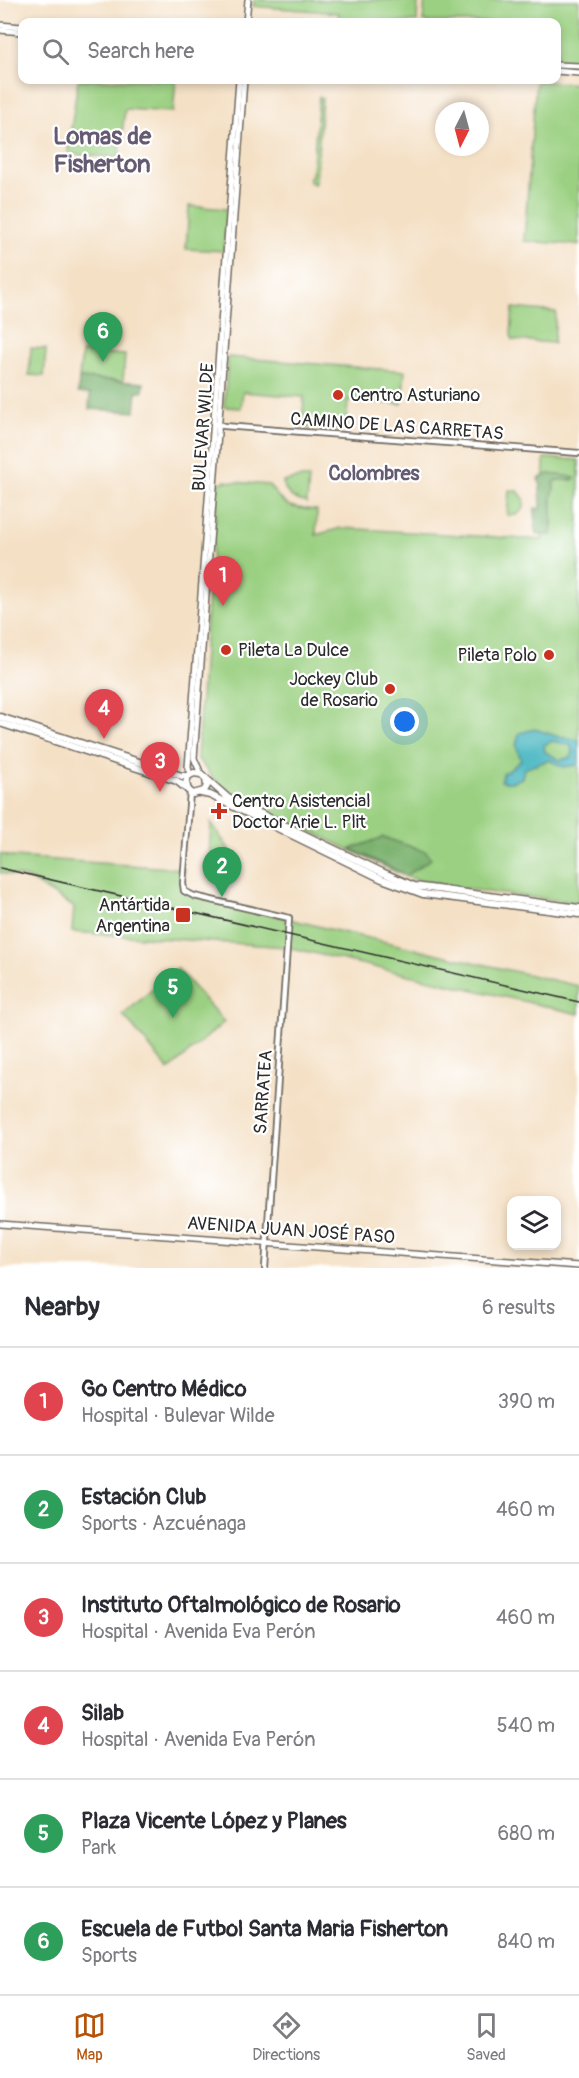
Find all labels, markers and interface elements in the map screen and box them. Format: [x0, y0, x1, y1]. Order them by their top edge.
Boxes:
search box [18, 18, 561, 84]
icon: search [39, 35, 72, 68]
text: Search here [87, 37, 194, 65]
north arrow [435, 102, 489, 156]
district label: Lomas de Fisherton [53, 122, 152, 179]
pin: 6 [84, 312, 122, 362]
street label: BULEVAR WILDE [188, 362, 219, 492]
place label: Centro Asturiano [350, 384, 481, 407]
marker: Centro Asturiano [331, 388, 345, 402]
street label: CAMINO DE LAS CARRETAS [290, 408, 504, 445]
district label: Colombres [328, 461, 420, 486]
pin: 1 [204, 556, 242, 606]
place label: Pileta La Dulce [238, 639, 349, 662]
marker: Pileta La Dulce [219, 643, 233, 657]
place label: Pileta Polo [458, 644, 537, 667]
marker: Pileta Polo [542, 648, 556, 662]
place label: Jockey Club de Rosario [289, 668, 378, 712]
marker: Jockey Club de Rosario [383, 682, 397, 696]
pin: 4 [84, 690, 124, 739]
your location [390, 707, 419, 736]
pin: 3 [140, 742, 180, 792]
place label: Centro Asistencial Doctor Arie L. Plit [232, 790, 370, 834]
marker: Centro Asistencial Doctor Arie L. Plit [210, 802, 228, 820]
pin: 2 [202, 848, 242, 897]
place label: Antártida Argentina [95, 894, 170, 938]
marker: Antártida Argentina [174, 906, 192, 924]
pin: 5 [154, 968, 192, 1018]
street label: SARRATEA [249, 1049, 278, 1135]
map controls [507, 1196, 561, 1250]
button: layers [507, 1196, 561, 1250]
street label: AVENIDA JUAN JOSÉ PASO [186, 1212, 396, 1249]
text: Nearby [24, 1291, 100, 1323]
text: 6 results [482, 1295, 555, 1320]
text: Go Centro Médico [81, 1375, 247, 1403]
text: 1 [40, 1389, 47, 1414]
text: 390 m [498, 1389, 555, 1414]
text: Hospital · Bulevar Wilde [81, 1403, 275, 1428]
text: Estación Club [81, 1483, 206, 1511]
text: 2 [38, 1497, 49, 1522]
text: 460 m [496, 1497, 555, 1522]
text: Sports · Azcuénaga [81, 1511, 246, 1536]
text: Instituto Oftalmológico de Rosario [81, 1591, 401, 1619]
text: 3 [38, 1605, 49, 1630]
text: 460 m [496, 1605, 555, 1630]
text: Hospital · Avenida Eva Perón [81, 1619, 316, 1644]
text: Silab [81, 1699, 124, 1727]
text: 4 [38, 1713, 49, 1738]
text: 540 m [497, 1713, 555, 1738]
text: Hospital · Avenida Eva Perón [81, 1727, 316, 1752]
text: Plaza Vicente López y Planes [81, 1807, 347, 1835]
text: 5 [38, 1821, 49, 1846]
text: 680 m [498, 1821, 555, 1846]
text: Park [81, 1835, 116, 1860]
text: Escuela de Futbol Santa Maria Fisherton [81, 1915, 448, 1943]
text: 6 [38, 1929, 49, 1954]
text: 840 m [498, 1929, 555, 1954]
text: Sports [81, 1943, 137, 1968]
tab: Map [73, 2009, 106, 2065]
tab: Directions [252, 2009, 320, 2065]
tab: Saved [466, 2009, 506, 2065]

